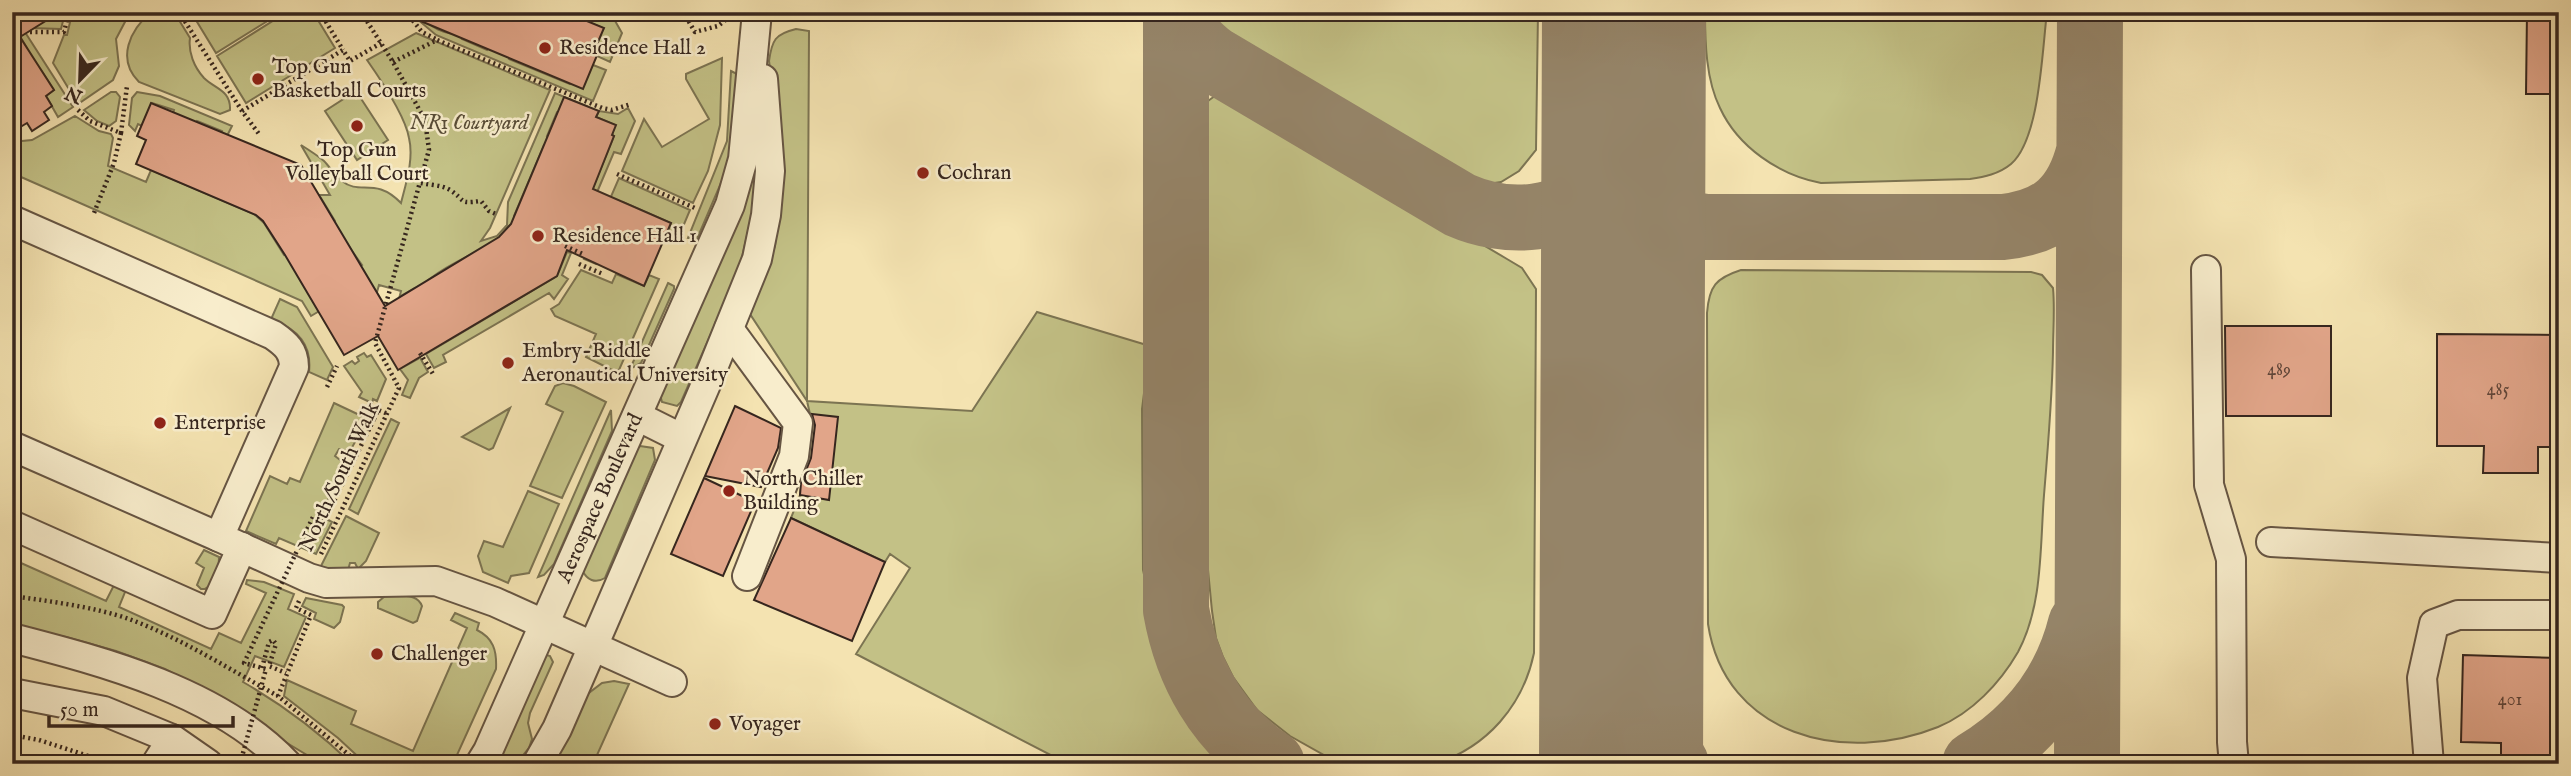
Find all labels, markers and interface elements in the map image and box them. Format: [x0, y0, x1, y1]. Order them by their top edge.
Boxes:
place label: Residence Hall 2 [559, 35, 706, 62]
marker: Residence Hall 2 [537, 40, 553, 56]
north arrow [46, 46, 116, 116]
place label: Top Gun Basketball Courts [272, 54, 426, 105]
marker: Top Gun Basketball Courts [250, 71, 266, 87]
text: N [61, 79, 87, 108]
park label: NR1 Courtyard [410, 110, 531, 137]
marker: Top Gun Volleyball Court [349, 118, 365, 134]
place label: Top Gun Volleyball Court [284, 137, 429, 188]
place label: Cochran [937, 160, 1012, 187]
marker: Cochran [915, 165, 931, 181]
place label: Residence Hall 1 [552, 223, 697, 250]
marker: Residence Hall 1 [530, 228, 546, 244]
place label: Embry-Riddle Aeronautical University [521, 338, 729, 389]
marker: Embry-Riddle Aeronautical University [500, 355, 516, 371]
house number: 489 [2267, 359, 2291, 382]
house number: 485 [2487, 379, 2510, 402]
street label: North/South Walk [293, 397, 387, 556]
street label: Aerospace Boulevard [550, 408, 650, 588]
place label: Enterprise [174, 410, 266, 437]
marker: Enterprise [152, 415, 168, 431]
place label: North Chiller Building [743, 466, 863, 517]
marker: North Chiller Building [721, 483, 737, 499]
place label: Challenger [391, 641, 488, 668]
marker: Challenger [369, 646, 385, 662]
scale bar [49, 685, 233, 729]
house number: 401 [2498, 689, 2522, 712]
text: 50 m [60, 697, 99, 724]
place label: Voyager [728, 711, 801, 738]
marker: Voyager [707, 716, 723, 732]

